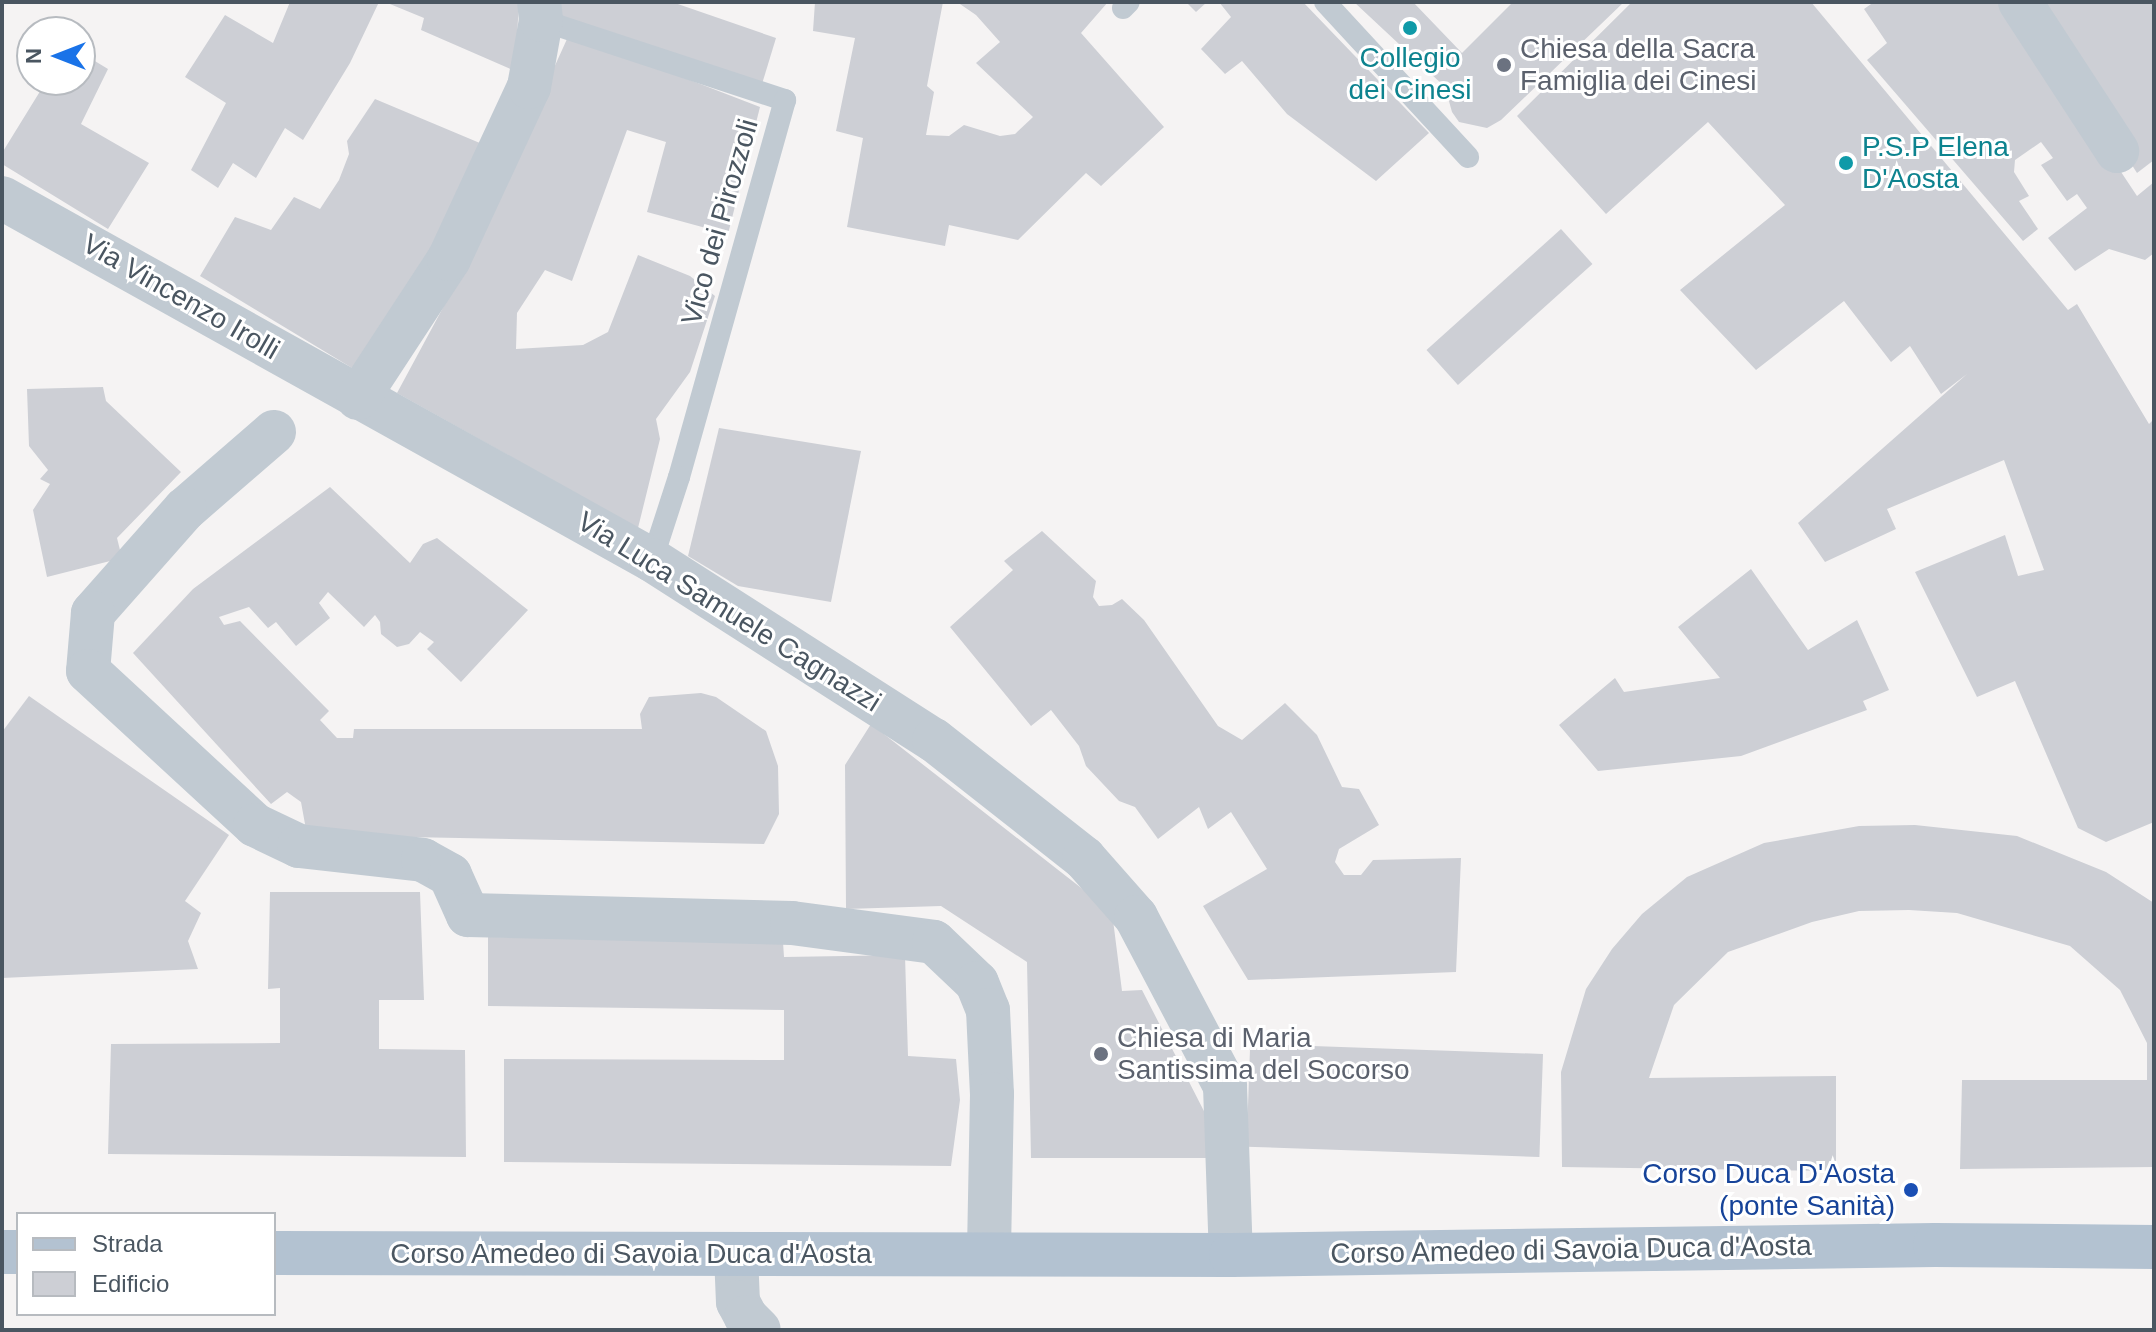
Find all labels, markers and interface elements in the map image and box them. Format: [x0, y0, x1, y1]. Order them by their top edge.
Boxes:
north arrow [16, 16, 96, 96]
marker: Collegio dei Cinesi [1401, 19, 1419, 37]
place label: Chiesa della Sacra Famiglia dei Cinesi [1520, 32, 1757, 98]
place label: Collegio dei Cinesi [1349, 41, 1471, 107]
text: N [21, 48, 46, 64]
marker: Chiesa della Sacra Famiglia dei Cinesi [1495, 56, 1513, 74]
street label: Vico dei Pirozzoli [675, 115, 765, 329]
place label: P.S.P Elena D'Aosta [1862, 130, 2009, 196]
marker: P.S.P Elena D'Aosta [1837, 154, 1855, 172]
street label: Via Vincenzo Irolli [77, 227, 285, 367]
street label: Via Luca Samuele Cagnazzi [571, 505, 887, 719]
place label: Chiesa di Maria Santissima del Socorso [1117, 1021, 1410, 1087]
marker: Chiesa di Maria Santissima del Socorso [1092, 1045, 1110, 1063]
place label: Corso Duca D'Aosta (ponte Sanità) [1642, 1157, 1895, 1223]
marker: Corso Duca D'Aosta (ponte Sanità) [1902, 1181, 1920, 1199]
legend [16, 1212, 276, 1316]
street label: Corso Amedeo di Savoia Duca d'Aosta [1329, 1229, 1813, 1271]
text: Strada [92, 1230, 163, 1257]
street label: Corso Amedeo di Savoia Duca d'Aosta [389, 1237, 873, 1271]
text: Edificio [92, 1270, 169, 1297]

